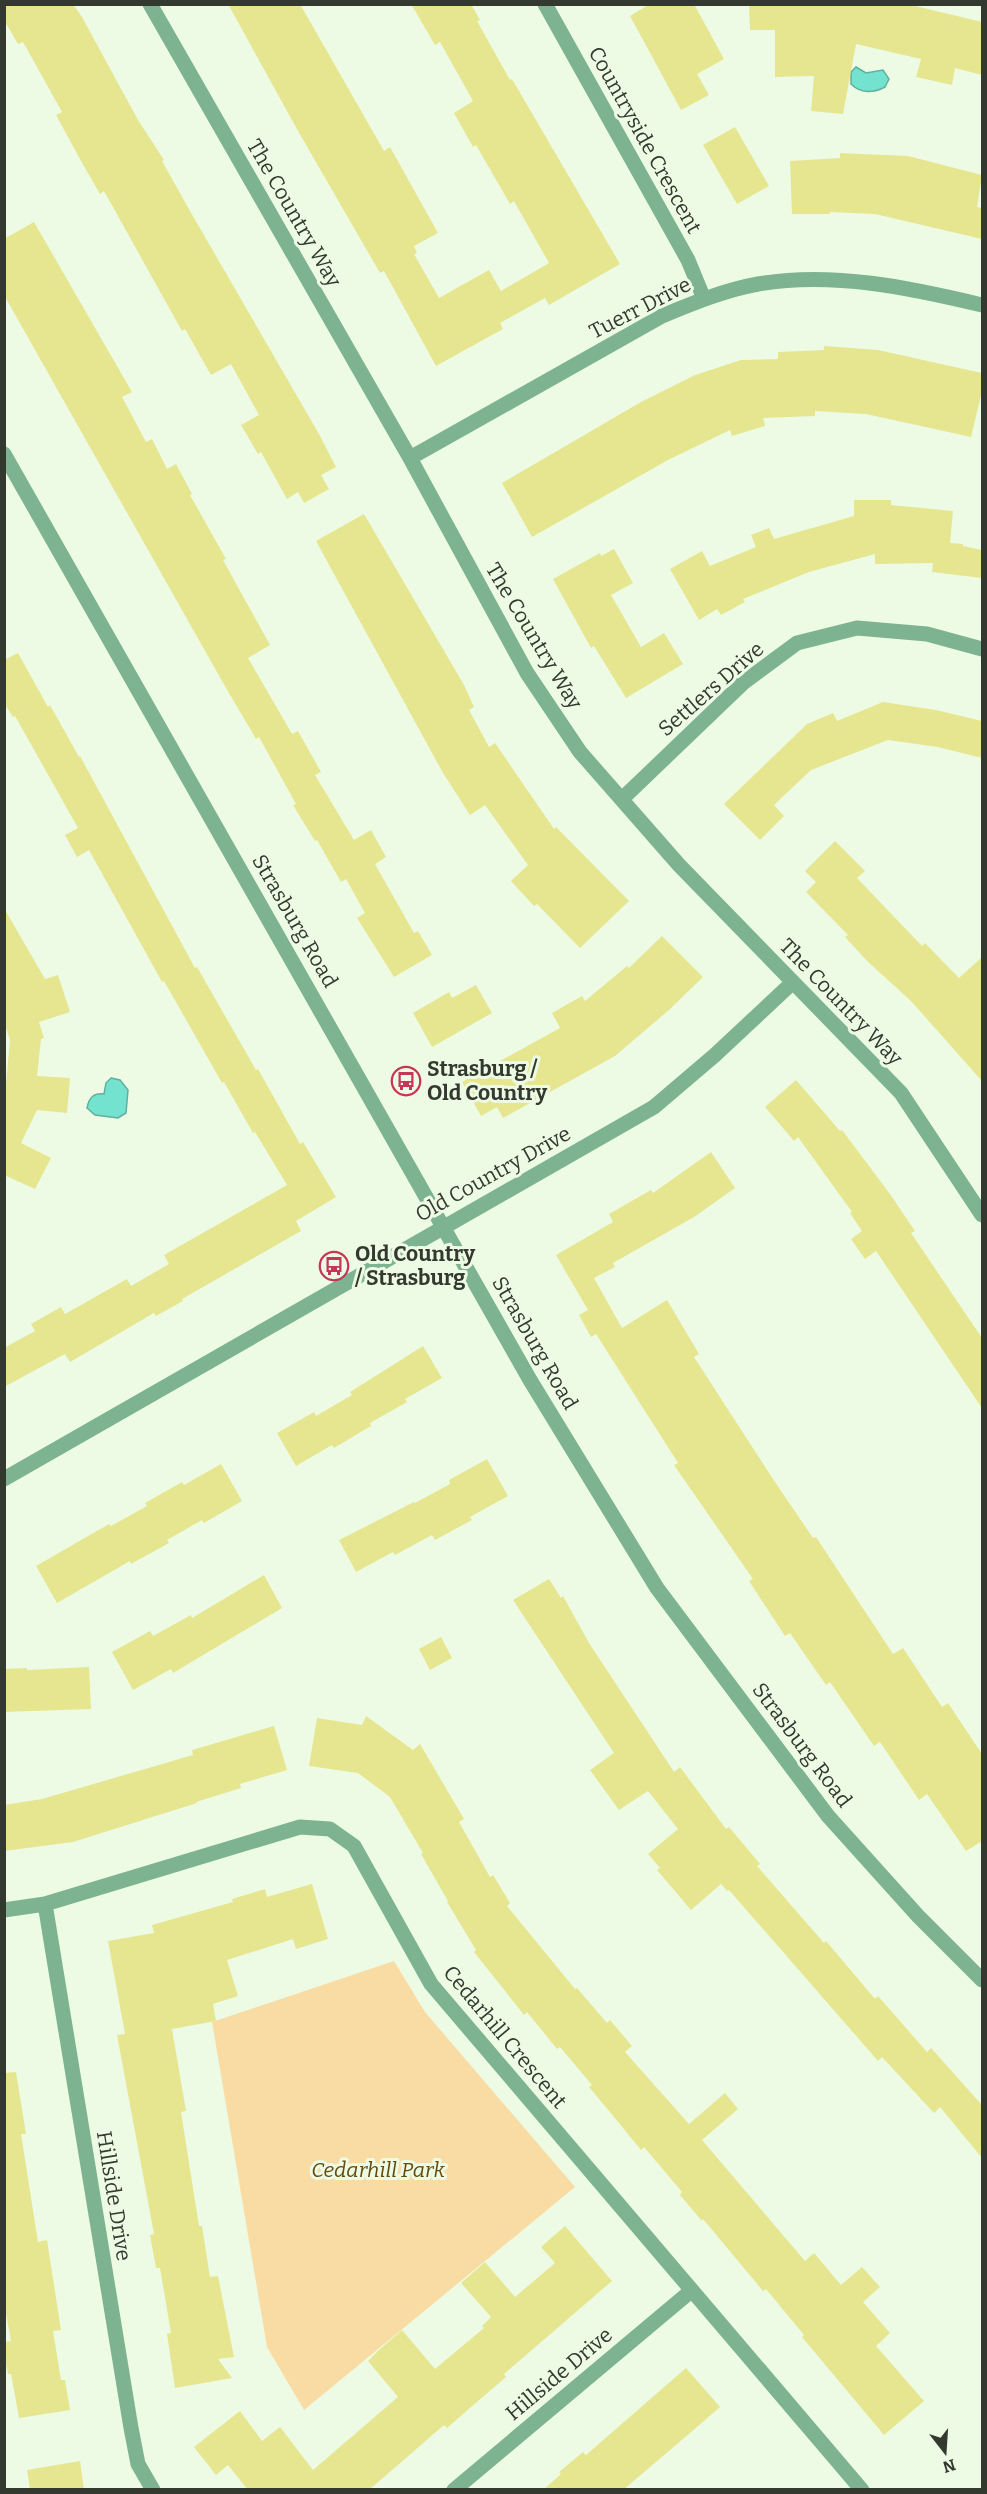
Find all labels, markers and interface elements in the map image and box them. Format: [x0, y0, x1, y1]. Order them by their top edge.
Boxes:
street label: Countryside Crescent [583, 42, 707, 238]
street label: The Country Way [241, 134, 347, 292]
street label: Tuerr Drive [585, 271, 695, 345]
street label: The Country Way [480, 558, 588, 715]
street label: Settlers Drive [653, 636, 769, 742]
street label: Strasburg Road [246, 850, 344, 992]
street label: The Country Way [774, 933, 909, 1071]
place label: Strasburg / Old Country [427, 1056, 548, 1106]
bus stop icon: Strasburg / Old Country [390, 1065, 422, 1097]
street label: Old Country Drive [411, 1121, 575, 1227]
place label: Old Country / Strasburg [354, 1241, 476, 1291]
bus stop icon: Old Country / Strasburg [318, 1250, 350, 1282]
street label: Strasburg Road [486, 1272, 584, 1414]
street label: Strasburg Road [747, 1678, 857, 1812]
street label: Cedarhill Crescent [438, 1960, 573, 2114]
street label: Hillside Drive [91, 2129, 137, 2263]
park label: Cedarhill Park [311, 2157, 445, 2183]
street label: Hillside Drive [500, 2322, 618, 2426]
north arrow [915, 2422, 975, 2482]
text: N [941, 2455, 958, 2477]

